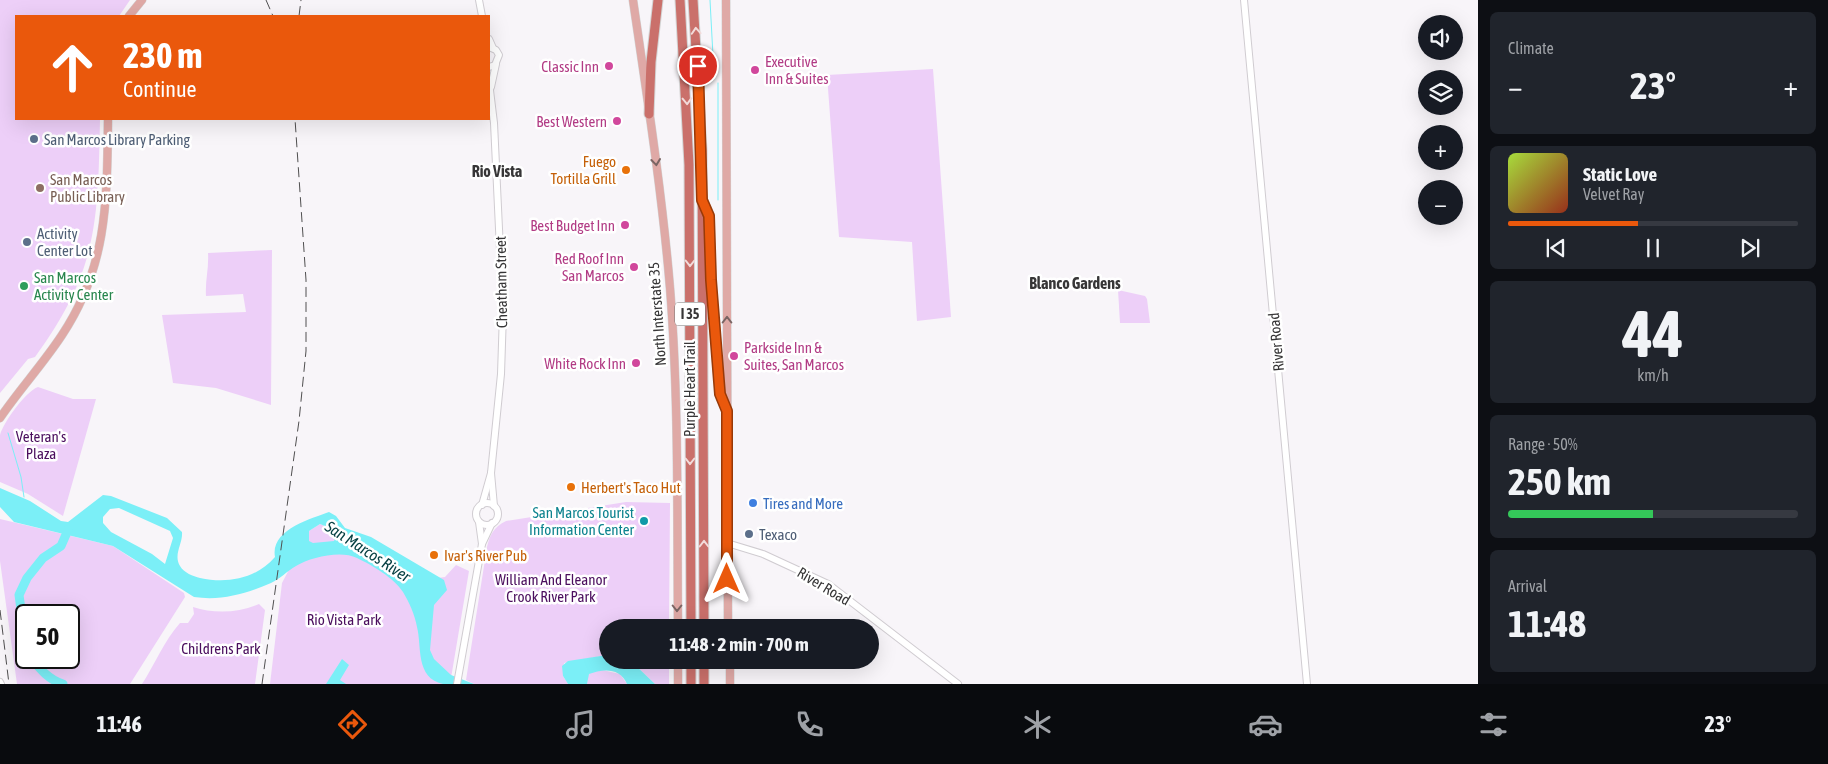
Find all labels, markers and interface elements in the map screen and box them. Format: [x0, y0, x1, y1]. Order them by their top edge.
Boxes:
map controls [1418, 15, 1463, 225]
button: sound [1418, 15, 1463, 60]
one-way arrow [690, 27, 701, 35]
icon: ahead [40, 35, 105, 100]
text: 230 m [123, 35, 202, 75]
text: Climate [1508, 39, 1554, 57]
pin [677, 45, 719, 87]
icon: arrive [684, 52, 712, 80]
place label: Executive Inn & Suites [765, 53, 829, 87]
place label: Classic Inn [541, 58, 599, 75]
marker: Classic Inn [603, 60, 615, 72]
marker: Executive Inn & Suites [749, 64, 761, 76]
text: 23° [1630, 64, 1676, 107]
button: layers [1418, 70, 1463, 115]
text: − [1508, 70, 1523, 102]
text: + [1783, 70, 1798, 102]
text: Continue [123, 76, 197, 102]
one-way arrow [681, 97, 692, 105]
place label: Best Western [536, 113, 607, 130]
marker: Best Western [611, 115, 623, 127]
button: + [1418, 125, 1463, 170]
place label: San Marcos Library Parking [44, 131, 190, 148]
marker: San Marcos Library Parking [28, 133, 40, 145]
place label: Fuego Tortilla Grill [550, 153, 616, 187]
one-way arrow [650, 158, 660, 167]
district label: Rio Vista [472, 162, 522, 180]
text: Static Love [1583, 163, 1657, 185]
marker: Fuego Tortilla Grill [620, 164, 632, 176]
place label: San Marcos Public Library [50, 171, 125, 205]
button: − [1418, 180, 1463, 225]
marker: San Marcos Public Library [34, 182, 46, 194]
text: Velvet Ray [1583, 185, 1644, 203]
place label: Best Budget Inn [530, 217, 615, 234]
marker: Best Budget Inn [619, 219, 631, 231]
place label: Activity Center Lot [37, 225, 92, 259]
icon: previous [1542, 234, 1570, 262]
icon: pause [1639, 234, 1667, 262]
icon: next [1736, 234, 1764, 262]
marker: Activity Center Lot [21, 236, 33, 248]
street label: Cheatham Street [492, 236, 510, 328]
place label: Red Roof Inn San Marcos [554, 250, 624, 284]
one-way arrow [685, 260, 695, 268]
marker: Red Roof Inn San Marcos [628, 261, 640, 273]
street label: North Interstate 35 [645, 262, 669, 366]
place label: San Marcos Activity Center [34, 269, 114, 303]
district label: Blanco Gardens [1029, 274, 1121, 292]
marker: San Marcos Activity Center [18, 280, 30, 292]
text: 44 [1622, 296, 1684, 371]
road number: I 35 [675, 302, 705, 326]
street label: River Road [1265, 312, 1287, 372]
one-way arrow [722, 315, 732, 323]
place label: Parkside Inn & Suites, San Marcos [744, 339, 844, 373]
street label: Purple Heart Trail [681, 341, 698, 437]
marker: Parkside Inn & Suites, San Marcos [728, 350, 740, 362]
place label: White Rock Inn [544, 355, 626, 372]
marker: White Rock Inn [630, 357, 642, 369]
text: km/h [1637, 366, 1669, 384]
park label: Veteran's Plaza [16, 428, 66, 462]
text: Range · 50% [1508, 435, 1578, 453]
one-way arrow [685, 458, 695, 465]
text: 250 km [1508, 460, 1611, 503]
place label: Herbert's Taco Hut [581, 479, 681, 496]
marker: Herbert's Taco Hut [565, 481, 577, 493]
place label: Tires and More [763, 495, 843, 512]
marker: Tires and More [747, 497, 759, 509]
place label: San Marcos Tourist Information Center [529, 504, 635, 538]
marker: San Marcos Tourist Information Center [638, 515, 650, 527]
water label: San Marcos River [321, 516, 415, 586]
place label: Texaco [759, 526, 797, 543]
marker: Texaco [743, 528, 755, 540]
one-way arrow [699, 540, 709, 548]
place label: Ivar's River Pub [444, 547, 527, 564]
marker: Ivar's River Pub [428, 549, 440, 561]
position arrow [700, 552, 752, 604]
street label: River Road [794, 564, 854, 608]
park label: William And Eleanor Crook River Park [495, 571, 608, 605]
text: Arrival [1508, 577, 1547, 595]
text: 11:48 [1508, 602, 1586, 645]
speed limit sign: 50 [15, 604, 80, 669]
one-way arrow [672, 604, 682, 612]
park label: Rio Vista Park [307, 611, 382, 628]
text: 11:48 · 2 min · 700 m [669, 633, 809, 655]
park label: Childrens Park [181, 640, 261, 657]
icon: directions [335, 707, 370, 742]
icon: music [563, 707, 598, 742]
icon: phone [792, 707, 827, 742]
icon: climate [1020, 707, 1055, 742]
icon: car [1248, 707, 1283, 742]
icon: filters [1476, 707, 1511, 742]
text: 11:46 [97, 711, 142, 737]
text: 23° [1705, 711, 1731, 737]

